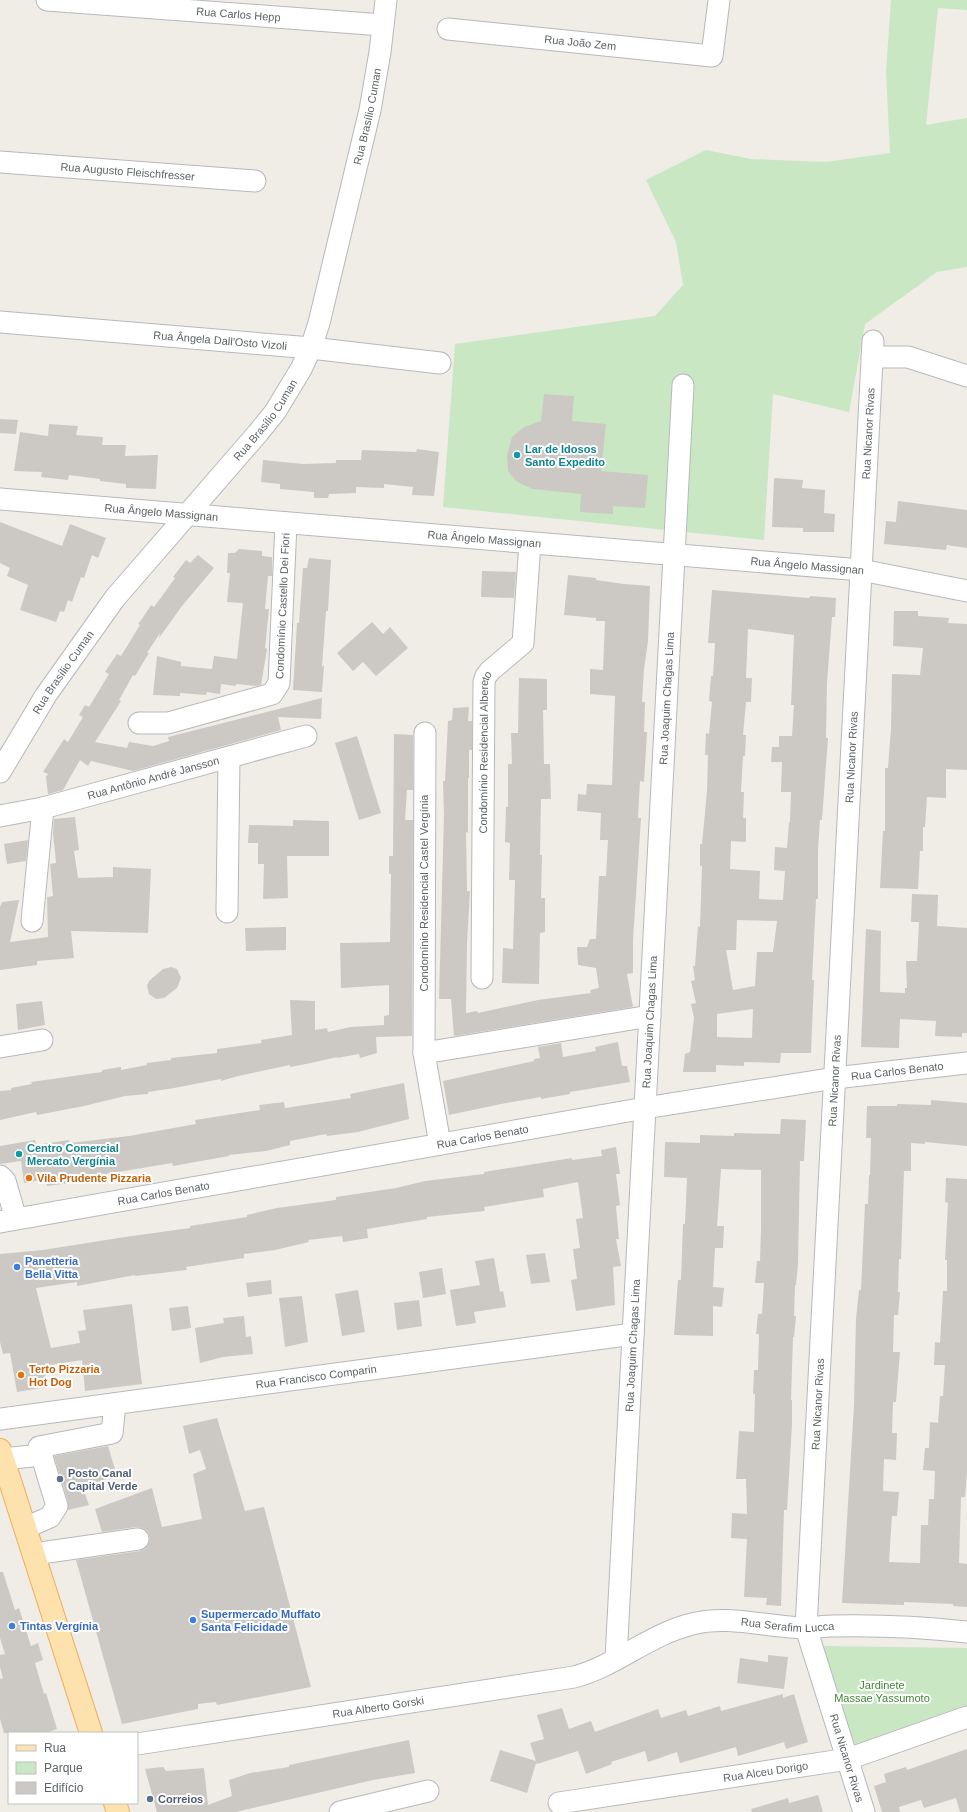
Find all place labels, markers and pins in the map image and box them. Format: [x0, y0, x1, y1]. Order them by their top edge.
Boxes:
place label: Lar de Idosos Santo Expedito [525, 443, 605, 468]
marker: Lar de Idosos Santo Expedito [512, 450, 522, 460]
place label: Centro Comercial Mercato Vergínia [27, 1142, 119, 1167]
marker: Centro Comercial Mercato Vergínia [14, 1149, 24, 1159]
place label: Vila Prudente Pizzaria [37, 1172, 152, 1184]
marker: Vila Prudente Pizzaria [24, 1173, 34, 1183]
place label: Panetteria Bella Vitta [25, 1255, 79, 1280]
marker: Panetteria Bella Vitta [12, 1262, 22, 1272]
place label: Terto Pizzaria Hot Dog [29, 1363, 101, 1388]
marker: Terto Pizzaria Hot Dog [16, 1370, 26, 1380]
place label: Posto Canal Capital Verde [68, 1467, 138, 1492]
marker: Posto Canal Capital Verde [55, 1474, 65, 1484]
place label: Supermercado Muffato Santa Felicidade [201, 1608, 321, 1633]
marker: Supermercado Muffato Santa Felicidade [188, 1615, 198, 1625]
place label: Tintas Vergínia [20, 1620, 99, 1632]
marker: Tintas Vergínia [7, 1621, 17, 1631]
place label: Correios [158, 1793, 203, 1805]
marker: Correios [145, 1794, 155, 1804]

